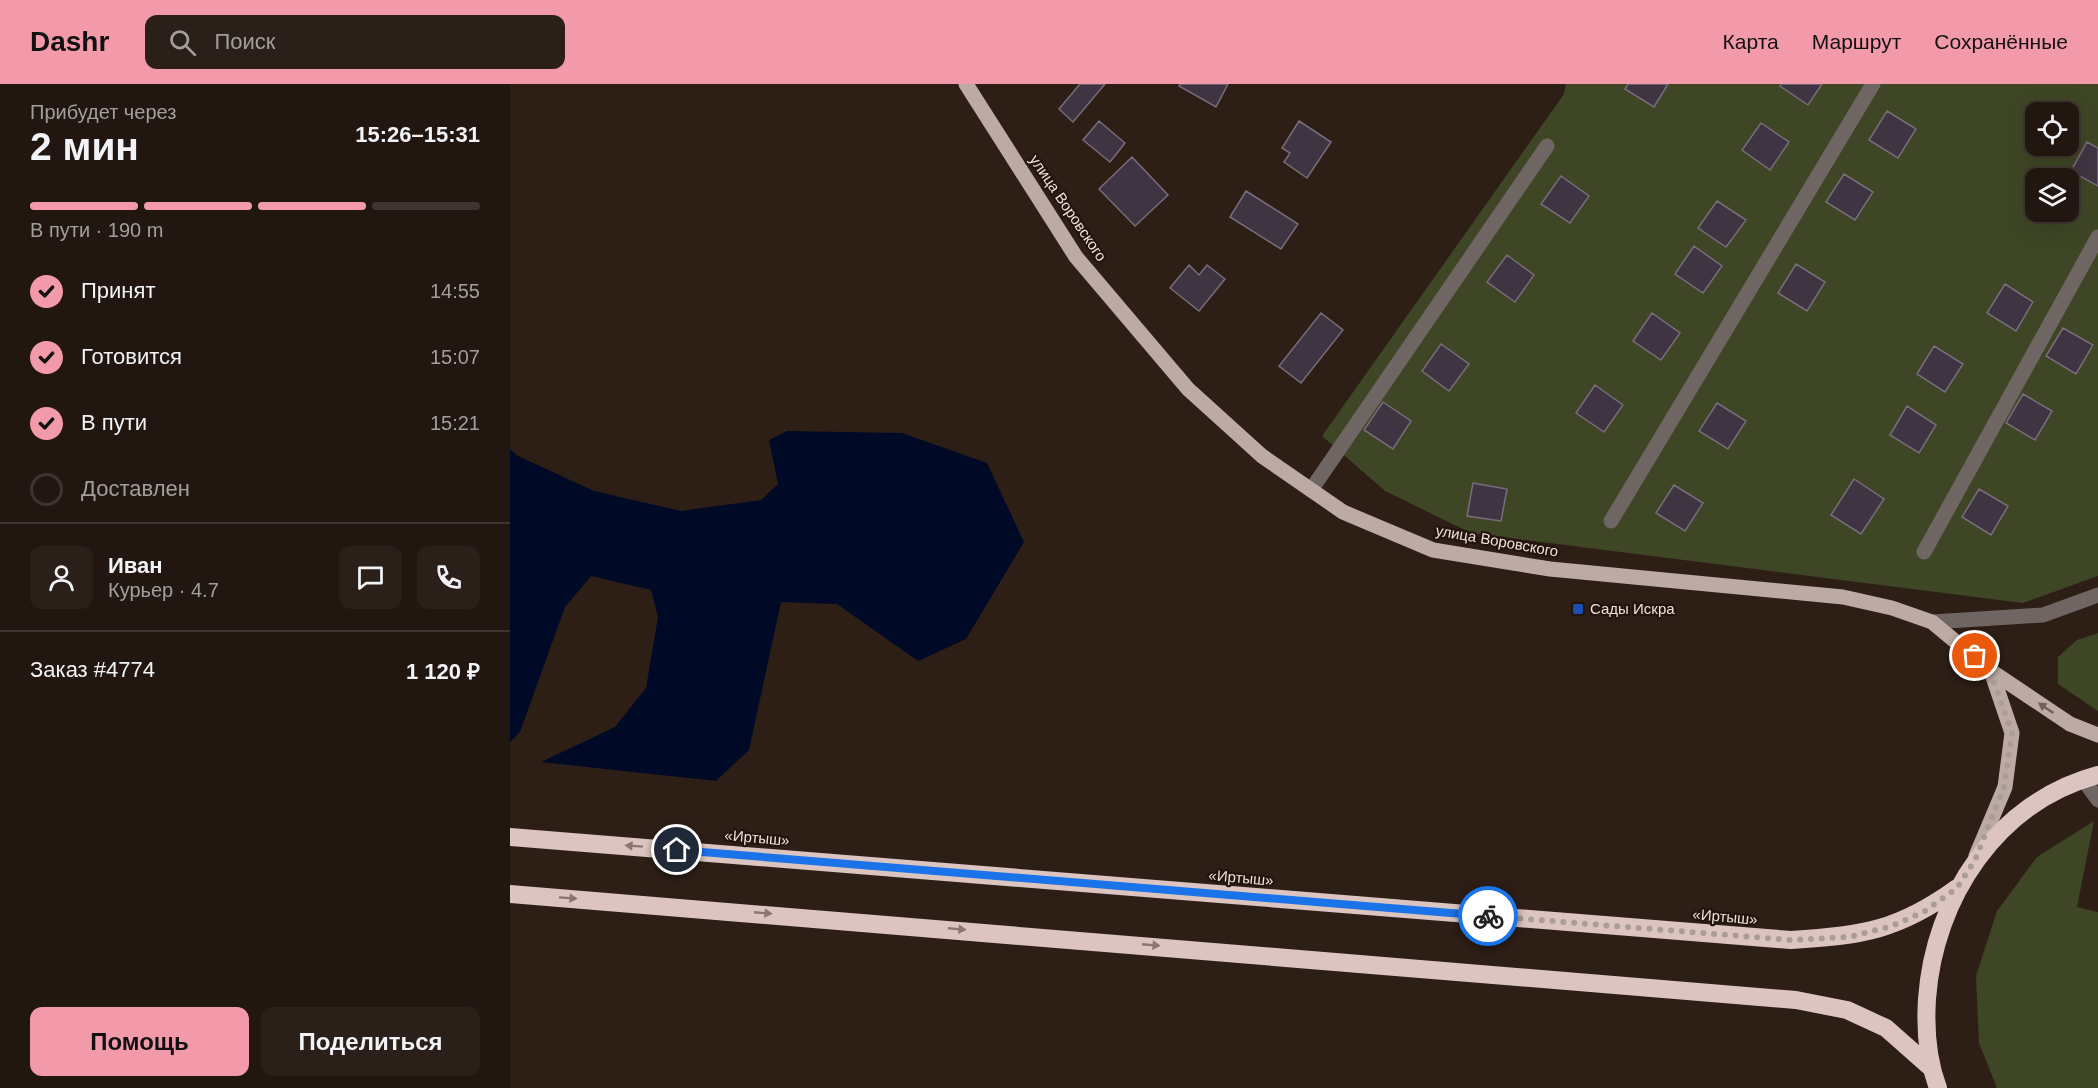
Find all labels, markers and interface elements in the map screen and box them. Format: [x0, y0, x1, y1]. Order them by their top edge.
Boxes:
search box [145, 15, 565, 69]
text: Dashr [30, 26, 109, 57]
icon: search [166, 26, 199, 59]
text: Поиск [214, 29, 275, 54]
text: Карта [1723, 30, 1779, 53]
text: Маршрут [1812, 30, 1901, 53]
text: Сохранённые [1934, 30, 2068, 53]
text: Прибудет через [30, 101, 176, 123]
map controls [2025, 102, 2079, 222]
button: locate [2025, 102, 2079, 156]
text: 15:26–15:31 [355, 122, 480, 147]
text: 2 мин [30, 125, 139, 168]
street label: улица Воровского [1027, 151, 1110, 264]
button: layers [2025, 168, 2079, 222]
text: В пути · 190 m [30, 219, 163, 241]
icon: check [30, 275, 63, 308]
text: Принят [81, 278, 155, 303]
text: 14:55 [430, 280, 480, 302]
icon: check [30, 341, 63, 374]
text: Готовится [81, 344, 182, 369]
text: 15:07 [430, 346, 480, 368]
icon: check [30, 407, 63, 440]
text: В пути [81, 410, 147, 435]
text: 15:21 [430, 412, 480, 434]
text: Доставлен [81, 476, 190, 501]
street label: улица Воровского [1434, 521, 1560, 560]
button: person [30, 546, 93, 609]
button: chat [339, 546, 402, 609]
button: phone [417, 546, 480, 609]
text: Иван [108, 553, 163, 578]
text: Курьер · 4.7 [108, 579, 219, 601]
place label: Сады Искра [1590, 600, 1675, 617]
marker: Сады Искра [1571, 602, 1585, 616]
pin [1949, 630, 2000, 681]
icon: bag [1958, 639, 1991, 672]
text: Заказ #4774 [30, 657, 155, 682]
text: 1 120 ₽ [406, 659, 480, 684]
one-way arrow [2038, 703, 2055, 714]
pin [651, 824, 702, 875]
street label: «Иртыш» [724, 826, 790, 849]
icon: home [660, 833, 693, 866]
one-way arrow [624, 842, 643, 851]
street label: «Иртыш» [1208, 866, 1274, 889]
courier [1458, 886, 1518, 946]
one-way arrow [559, 894, 578, 903]
icon: bike [1472, 900, 1505, 933]
street label: «Иртыш» [1692, 905, 1758, 928]
one-way arrow [753, 908, 772, 918]
one-way arrow [948, 924, 967, 934]
one-way arrow [1142, 940, 1161, 950]
button: Помощь [30, 1007, 249, 1076]
button: Поделиться [261, 1007, 480, 1076]

